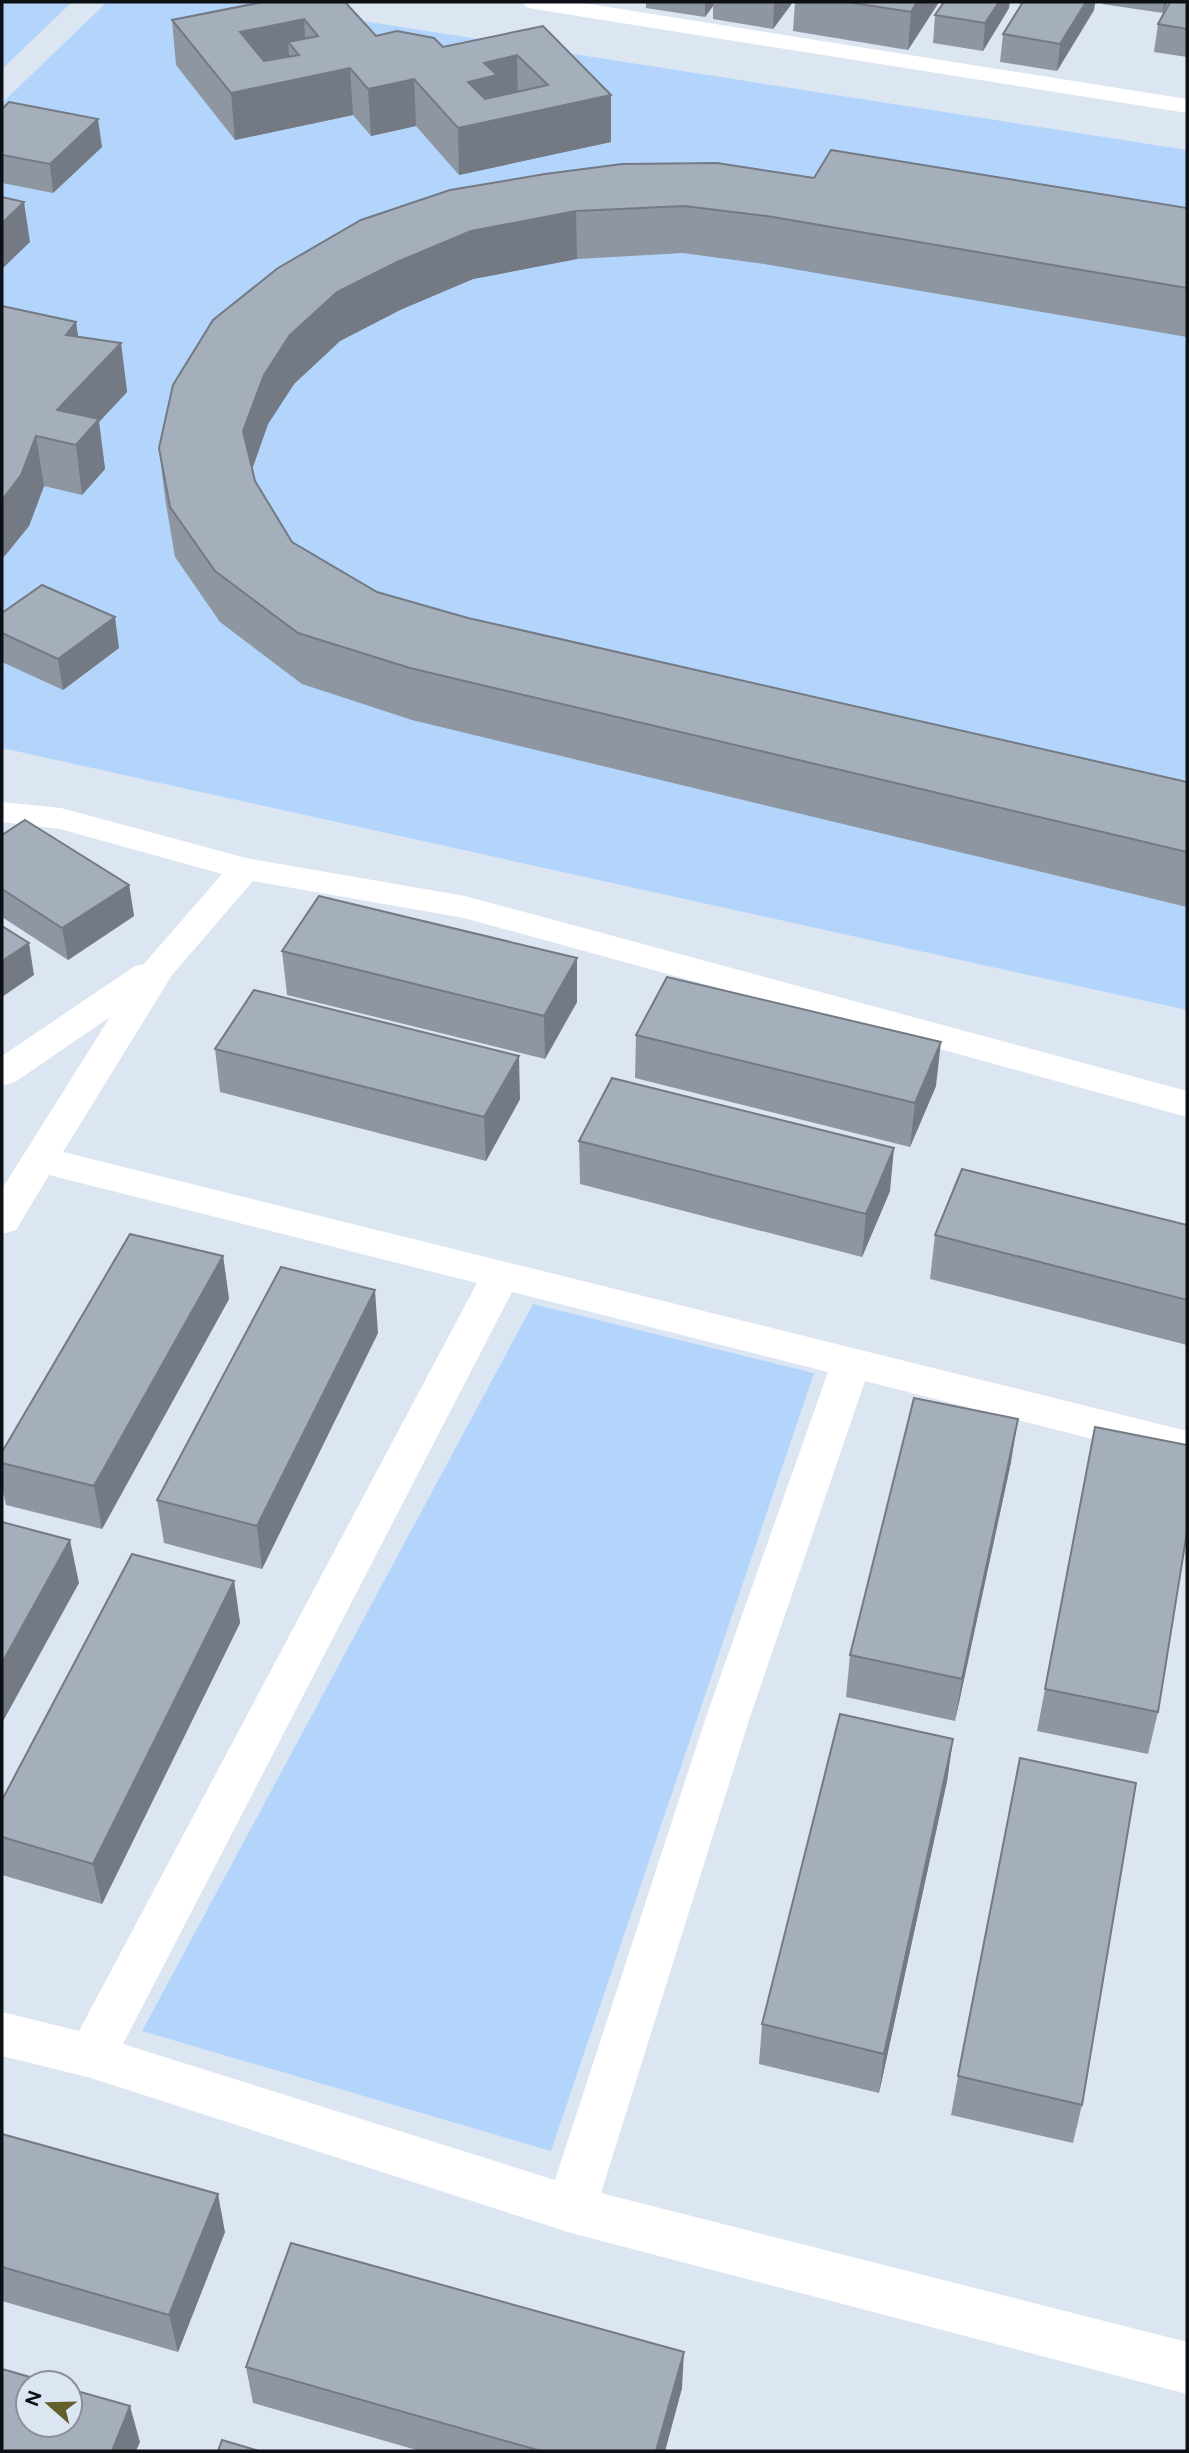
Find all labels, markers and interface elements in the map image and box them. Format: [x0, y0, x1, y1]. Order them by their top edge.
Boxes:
north arrow [14, 2369, 84, 2439]
text: N [20, 2388, 47, 2409]

